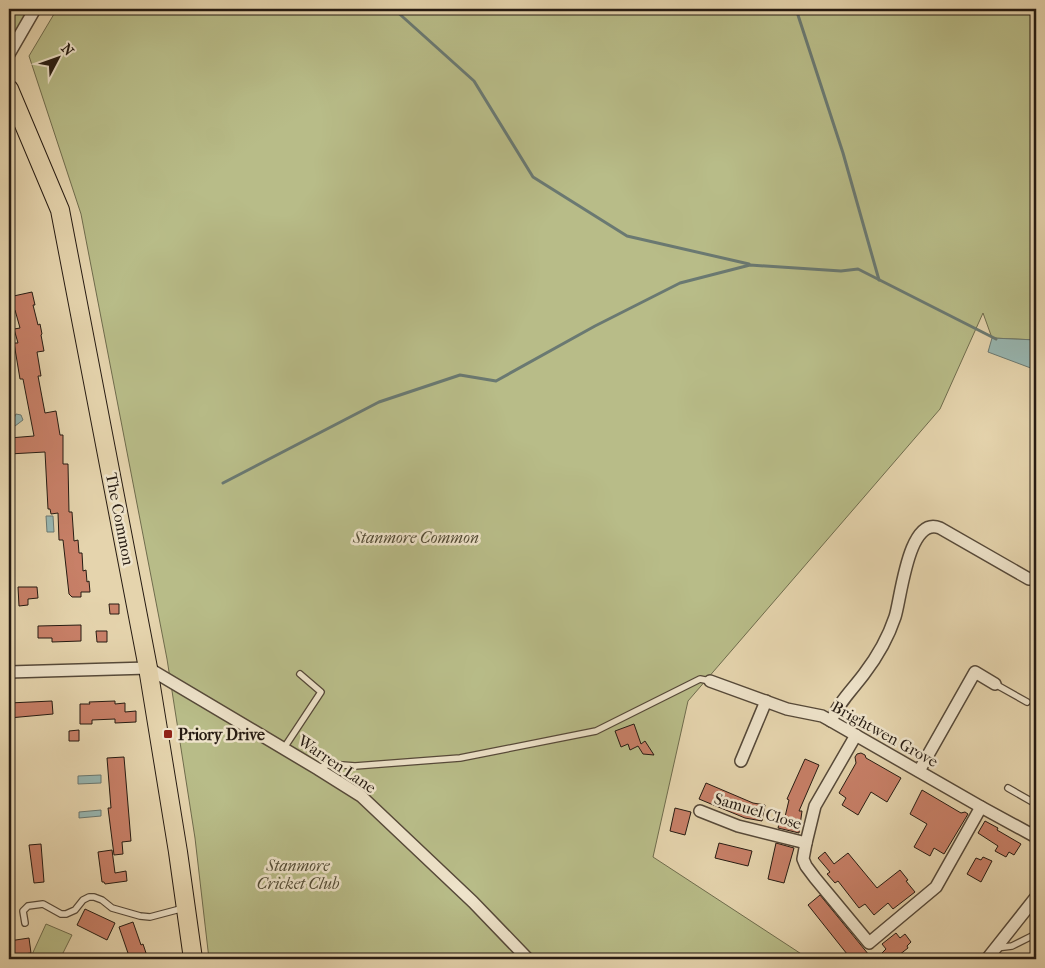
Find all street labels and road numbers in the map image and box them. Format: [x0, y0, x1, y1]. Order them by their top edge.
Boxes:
street label: The Common [102, 471, 138, 568]
street label: Brightwen Grove [828, 697, 942, 771]
street label: Warren Lane [293, 730, 380, 797]
street label: Samuel Close [712, 789, 804, 833]

